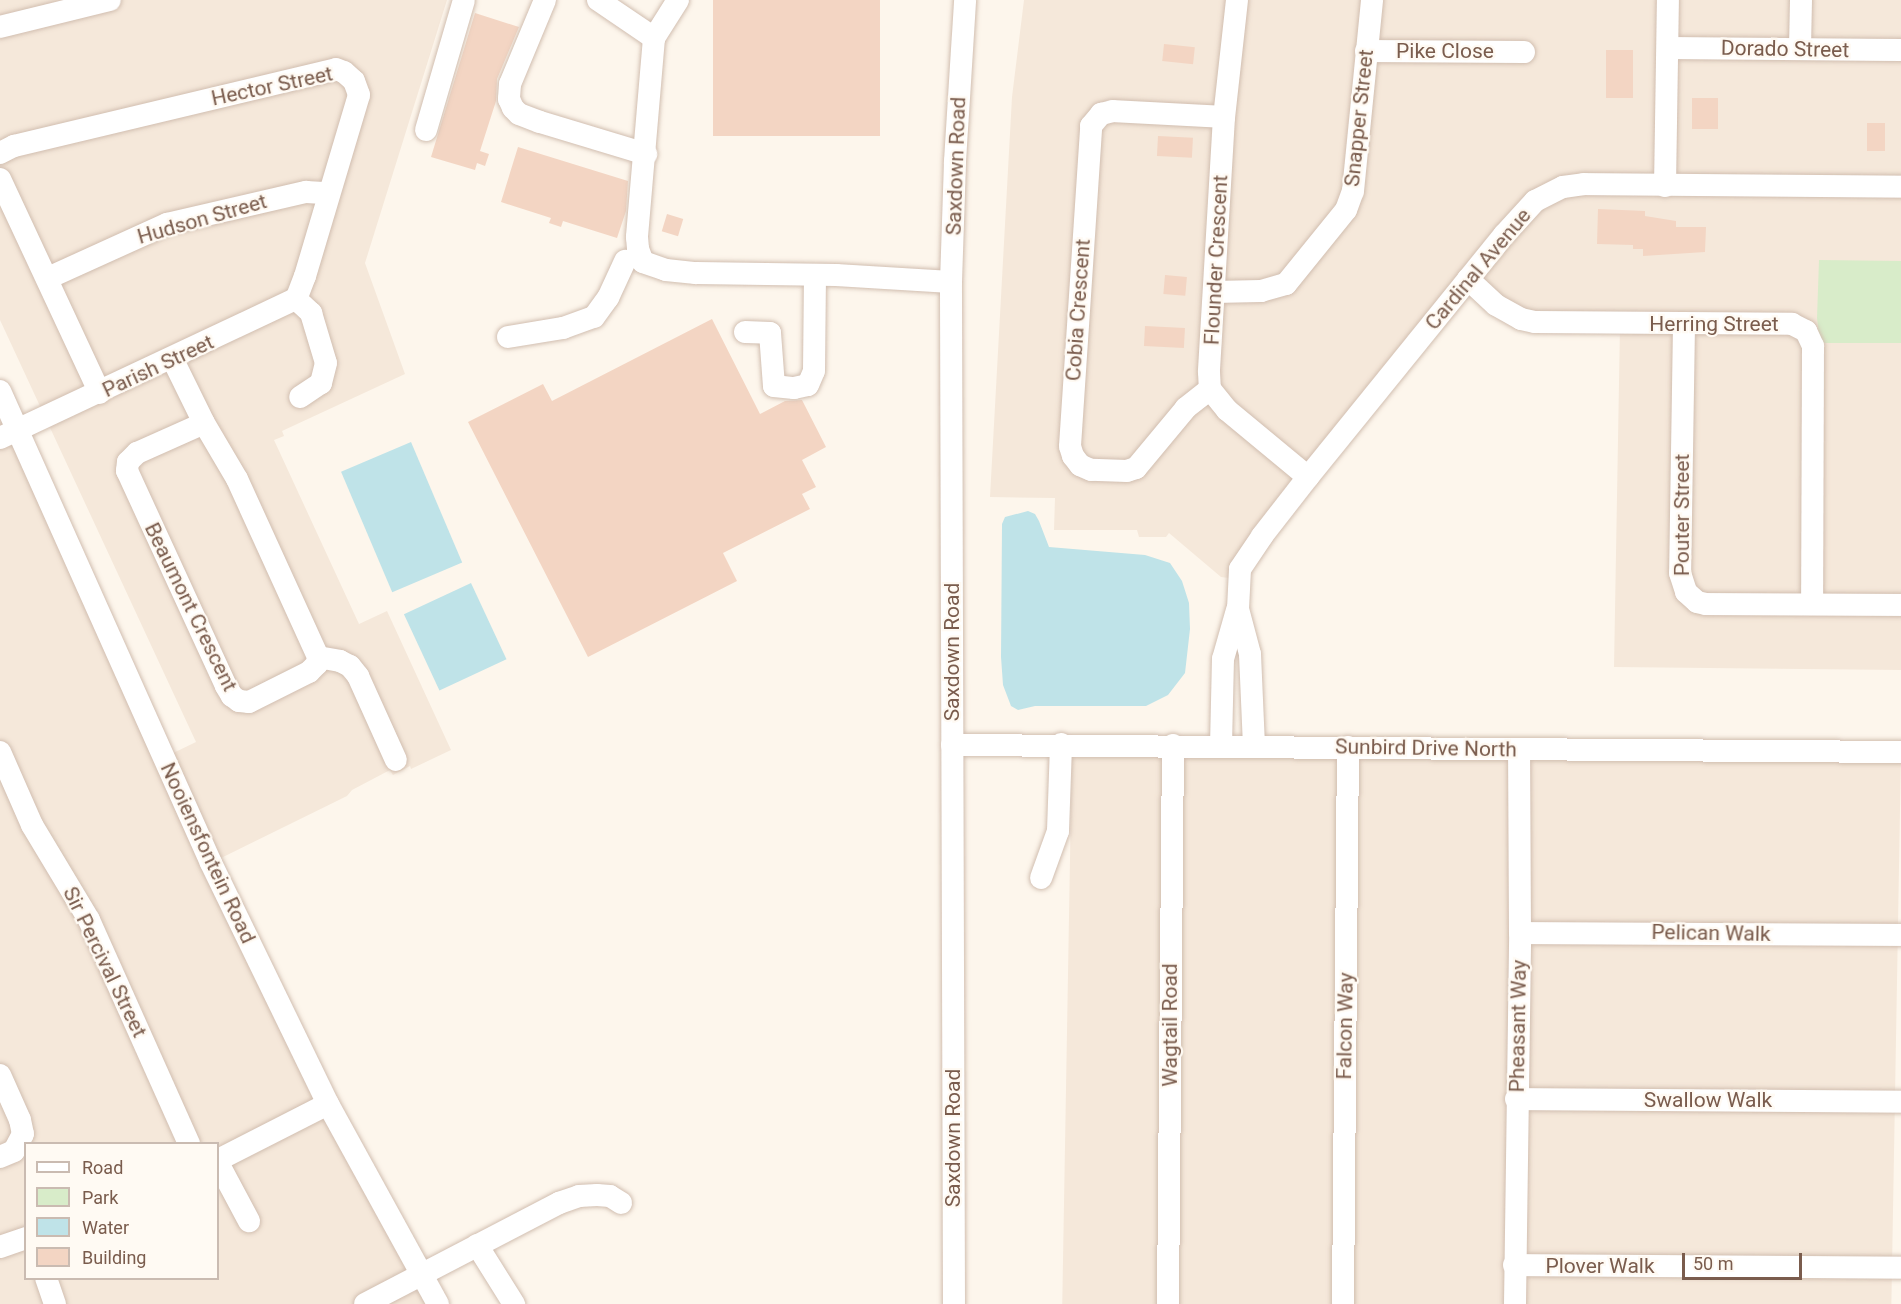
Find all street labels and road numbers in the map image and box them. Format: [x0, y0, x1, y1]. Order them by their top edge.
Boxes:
street label: Dorado Street [1721, 35, 1849, 63]
street label: Pike Close [1396, 38, 1494, 64]
street label: Snapper Street [1339, 48, 1379, 188]
street label: Hector Street [209, 61, 335, 111]
street label: Saxdown Road [941, 96, 971, 236]
street label: Flounder Crescent [1199, 174, 1233, 346]
street label: Hudson Street [134, 188, 270, 250]
street label: Cardinal Avenue [1420, 203, 1536, 335]
street label: Cobia Crescent [1060, 238, 1096, 382]
street label: Herring Street [1649, 311, 1779, 337]
street label: Parish Street [98, 329, 218, 403]
street label: Pouter Street [1669, 454, 1695, 576]
street label: Beaumont Crescent [139, 519, 243, 695]
street label: Saxdown Road [939, 583, 965, 721]
street label: Sunbird Drive North [1335, 734, 1517, 762]
street label: Nooiensfontein Road [155, 759, 261, 947]
street label: Sir Percival Street [58, 883, 152, 1041]
street label: Pelican Walk [1651, 919, 1771, 947]
street label: Pheasant Way [1504, 959, 1532, 1093]
street label: Wagtail Road [1157, 963, 1183, 1087]
street label: Falcon Way [1331, 972, 1359, 1080]
street label: Saxdown Road [940, 1069, 966, 1207]
street label: Swallow Walk [1644, 1087, 1772, 1113]
street label: Plover Walk [1545, 1253, 1655, 1279]

